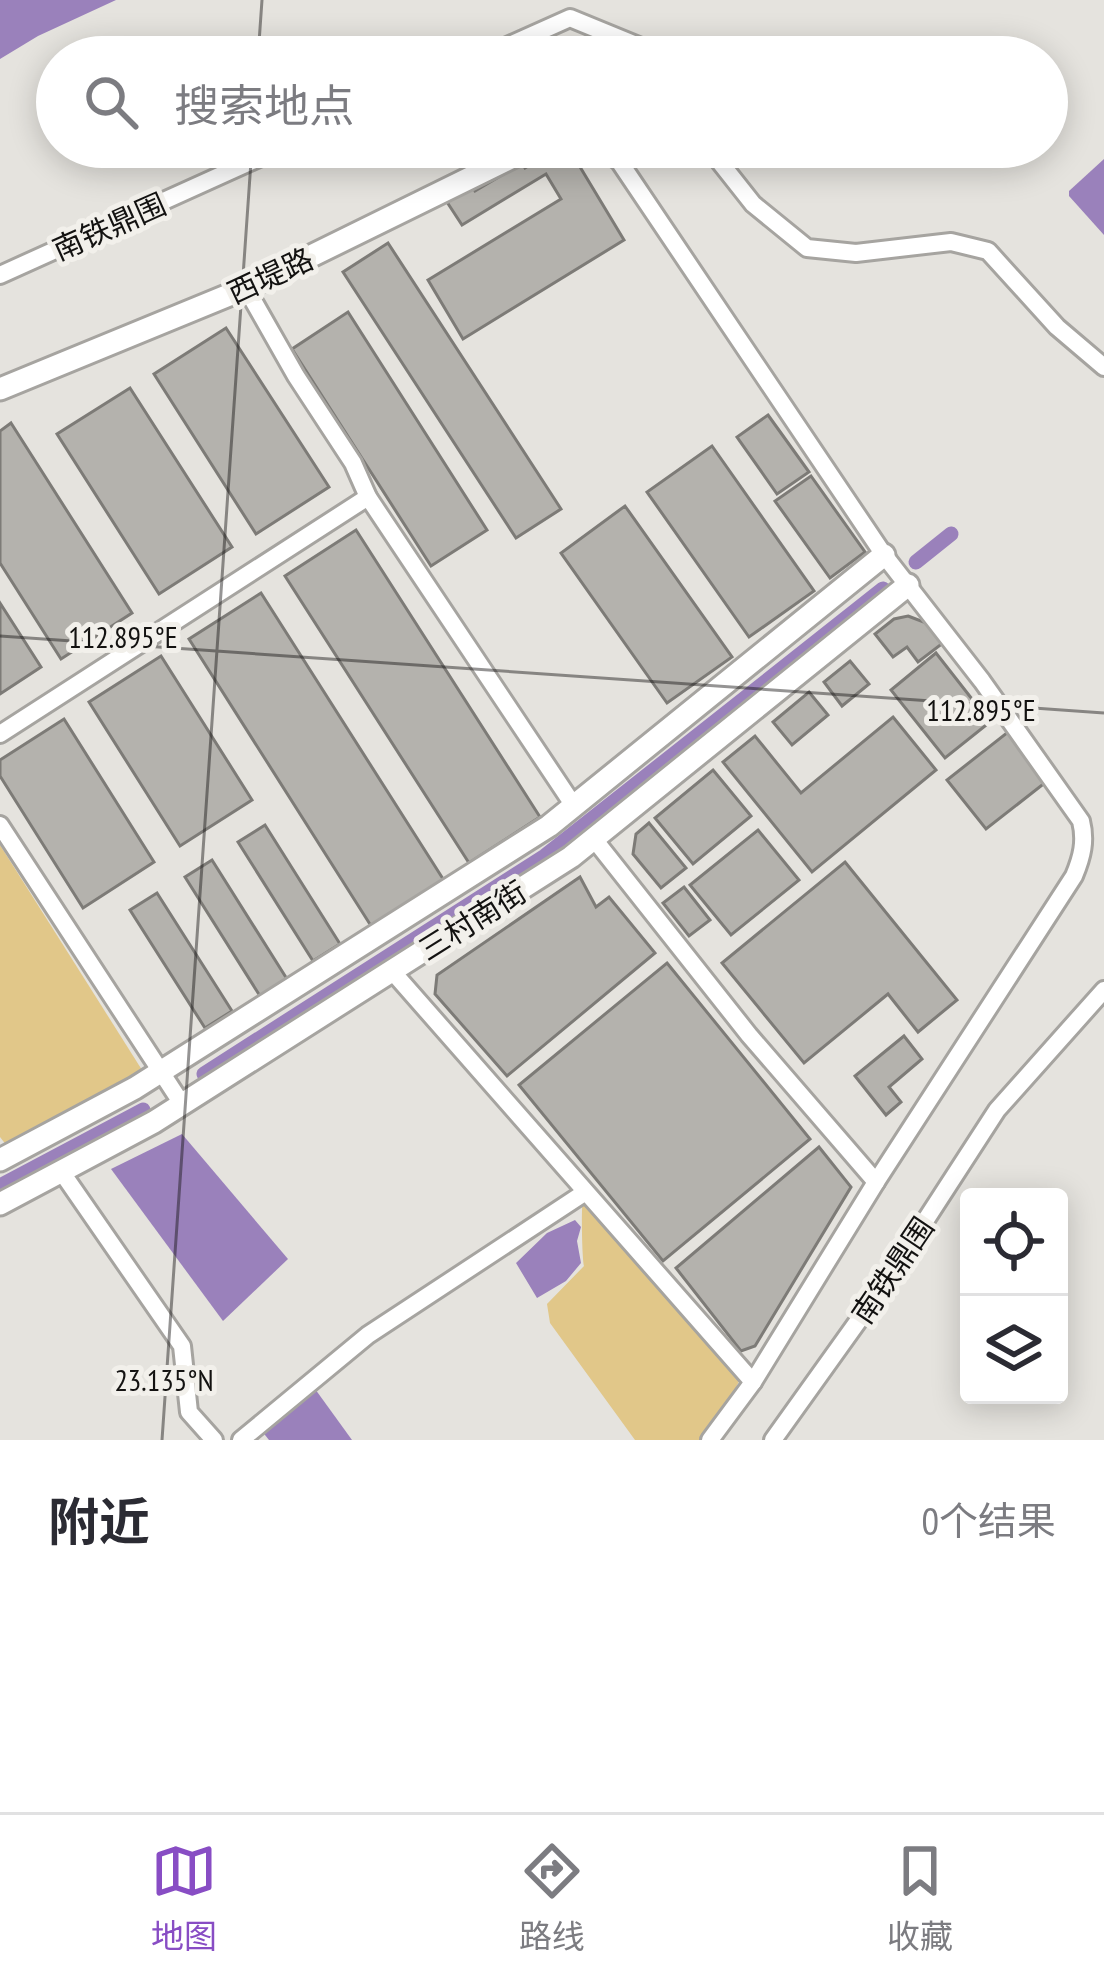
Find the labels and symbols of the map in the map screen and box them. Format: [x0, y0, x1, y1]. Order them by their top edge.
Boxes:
street label: 南铁鼎围 [46, 184, 172, 268]
street label: 西堤路 [221, 238, 319, 312]
text: 112.895°E [68, 617, 178, 656]
text: 112.895°E [926, 690, 1036, 729]
street label: 三村南街 [411, 872, 533, 968]
street label: 南铁鼎围 [842, 1209, 942, 1331]
text: 23.135°N [114, 1360, 214, 1399]

